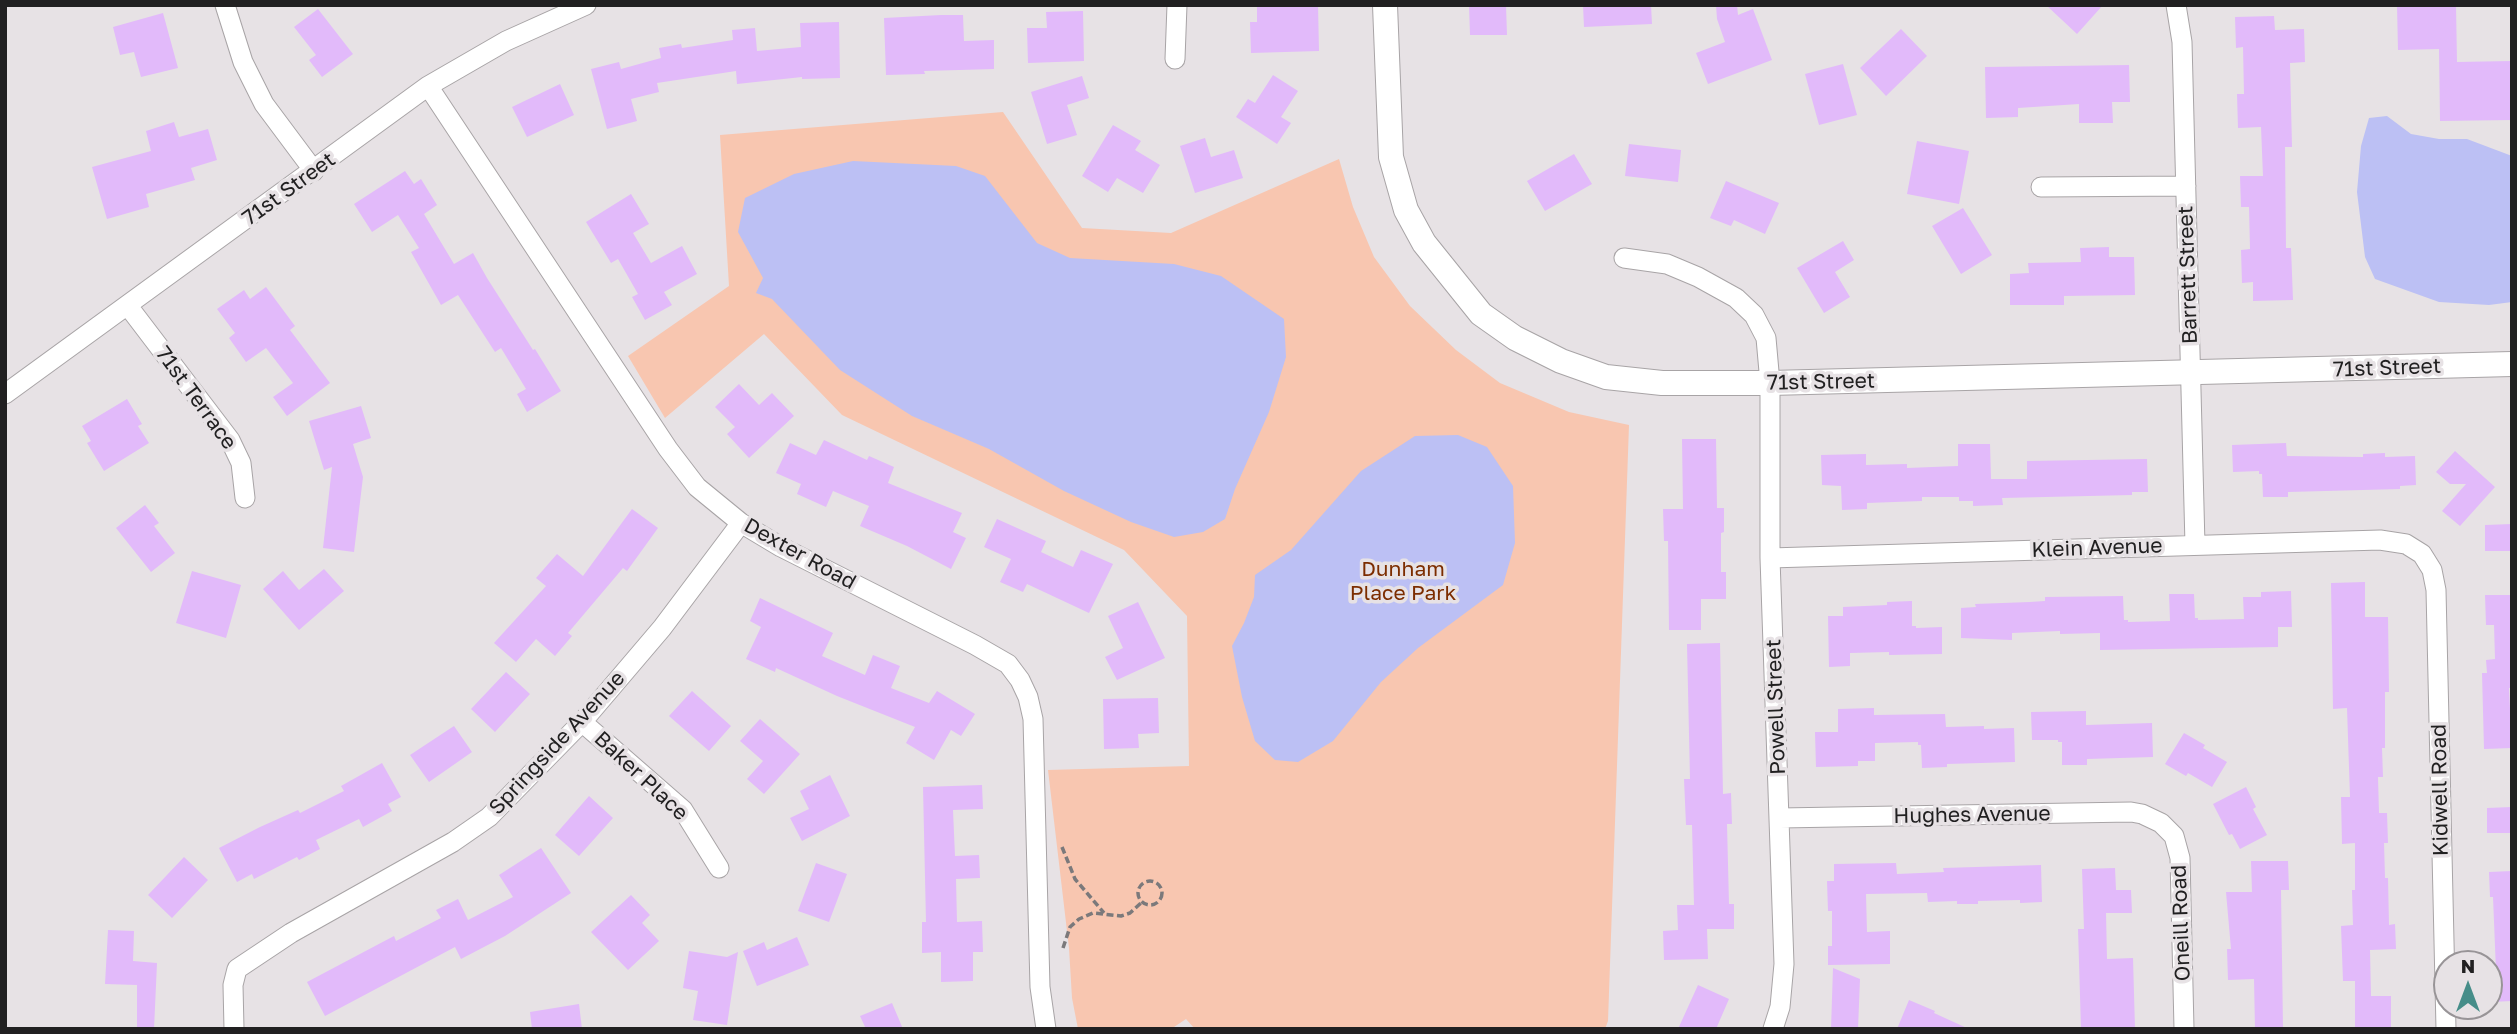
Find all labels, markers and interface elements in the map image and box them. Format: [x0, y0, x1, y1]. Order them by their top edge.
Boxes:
street label: 71st Street [238, 147, 340, 231]
street label: Barrett Street [2173, 205, 2203, 345]
street label: 71st Terrace [150, 342, 242, 454]
street label: 71st Street [2332, 354, 2442, 382]
street label: 71st Street [1767, 368, 1875, 396]
street label: Dexter Road [740, 513, 860, 595]
street label: Klein Avenue [2031, 533, 2163, 563]
park label: Dunham Place Park [1350, 556, 1456, 606]
street label: Powell Street [1761, 639, 1791, 775]
street label: Springside Avenue [484, 666, 630, 820]
street label: Kidwell Road [2426, 724, 2454, 856]
street label: Baker Place [589, 726, 693, 826]
street label: Hughes Avenue [1893, 801, 2051, 829]
street label: Oneill Road [2166, 864, 2196, 982]
north arrow [2433, 950, 2503, 1020]
text: N [2461, 954, 2475, 977]

